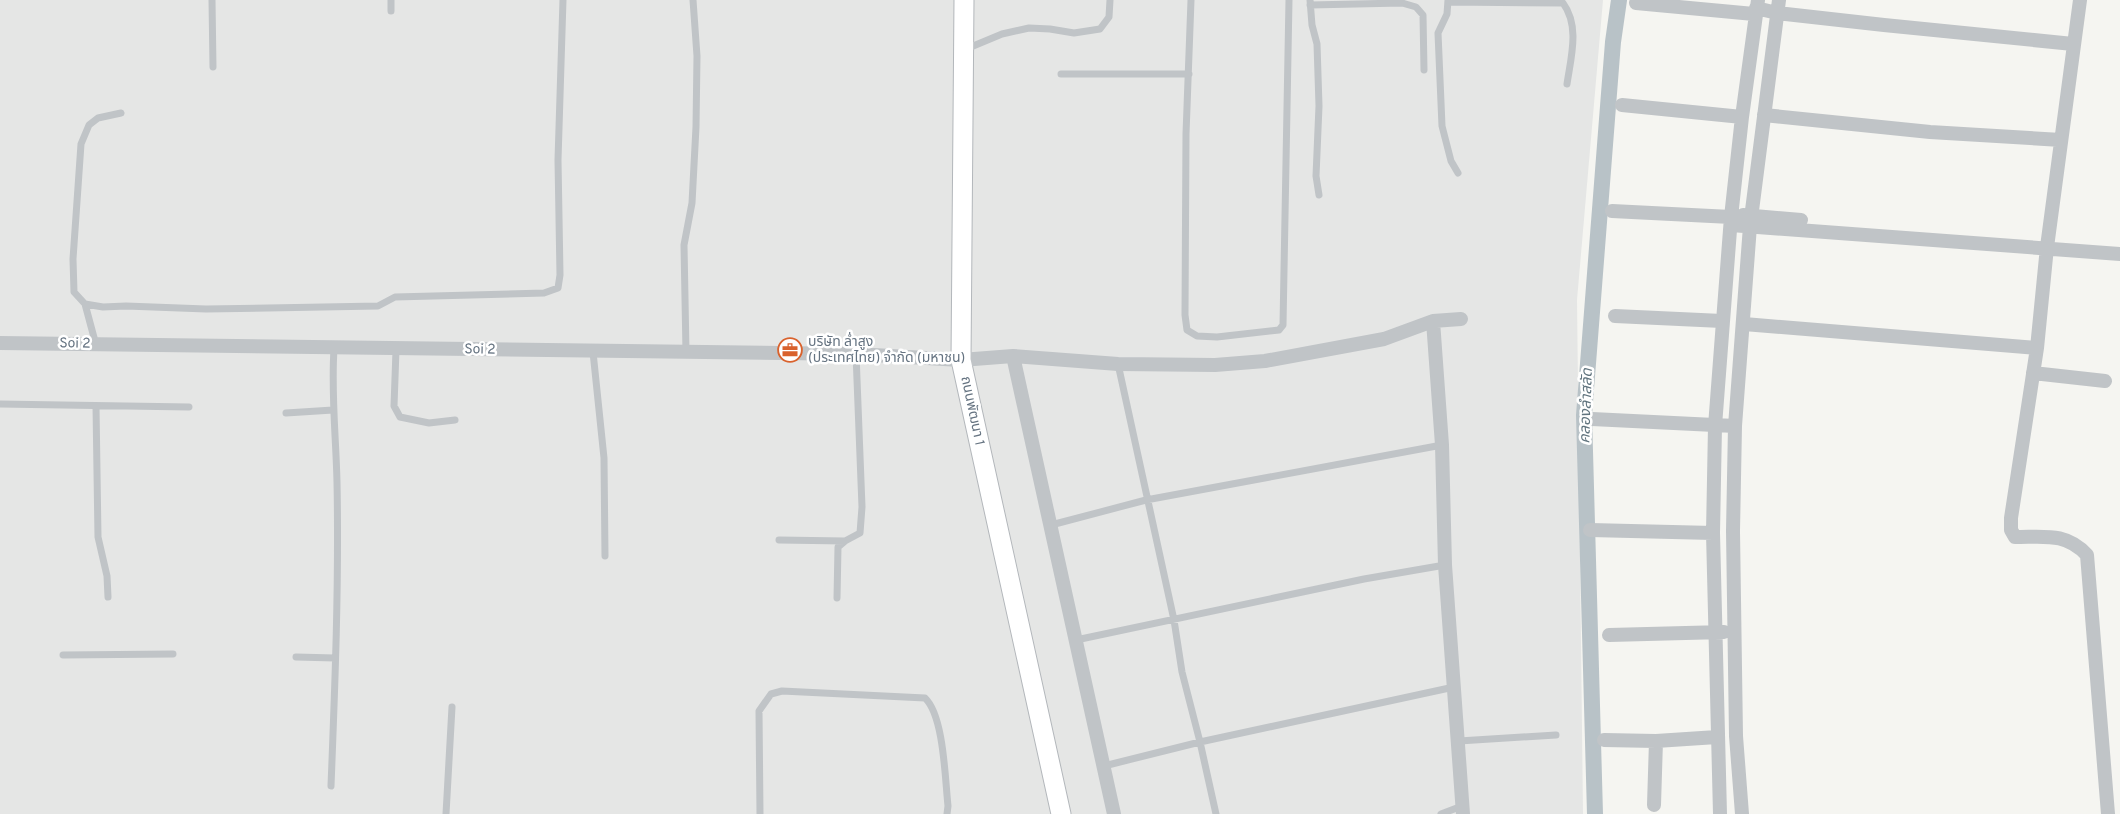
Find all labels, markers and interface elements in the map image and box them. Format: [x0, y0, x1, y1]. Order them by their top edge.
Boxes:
place label: บริษัท ล่ำสูง (ประเทศไทย) จำกัด (มหาชน) [808, 331, 965, 367]
street label: Soi 2 [59, 335, 91, 353]
office icon: บริษัท ล่ำสูง (ประเทศไทย) จำกัด (มหาชน) [777, 337, 803, 363]
street label: Soi 2 [464, 341, 496, 359]
water label: คลองลำสลัด [1576, 367, 1598, 444]
street label: ถนนพัฒนา 1 [956, 375, 988, 447]

